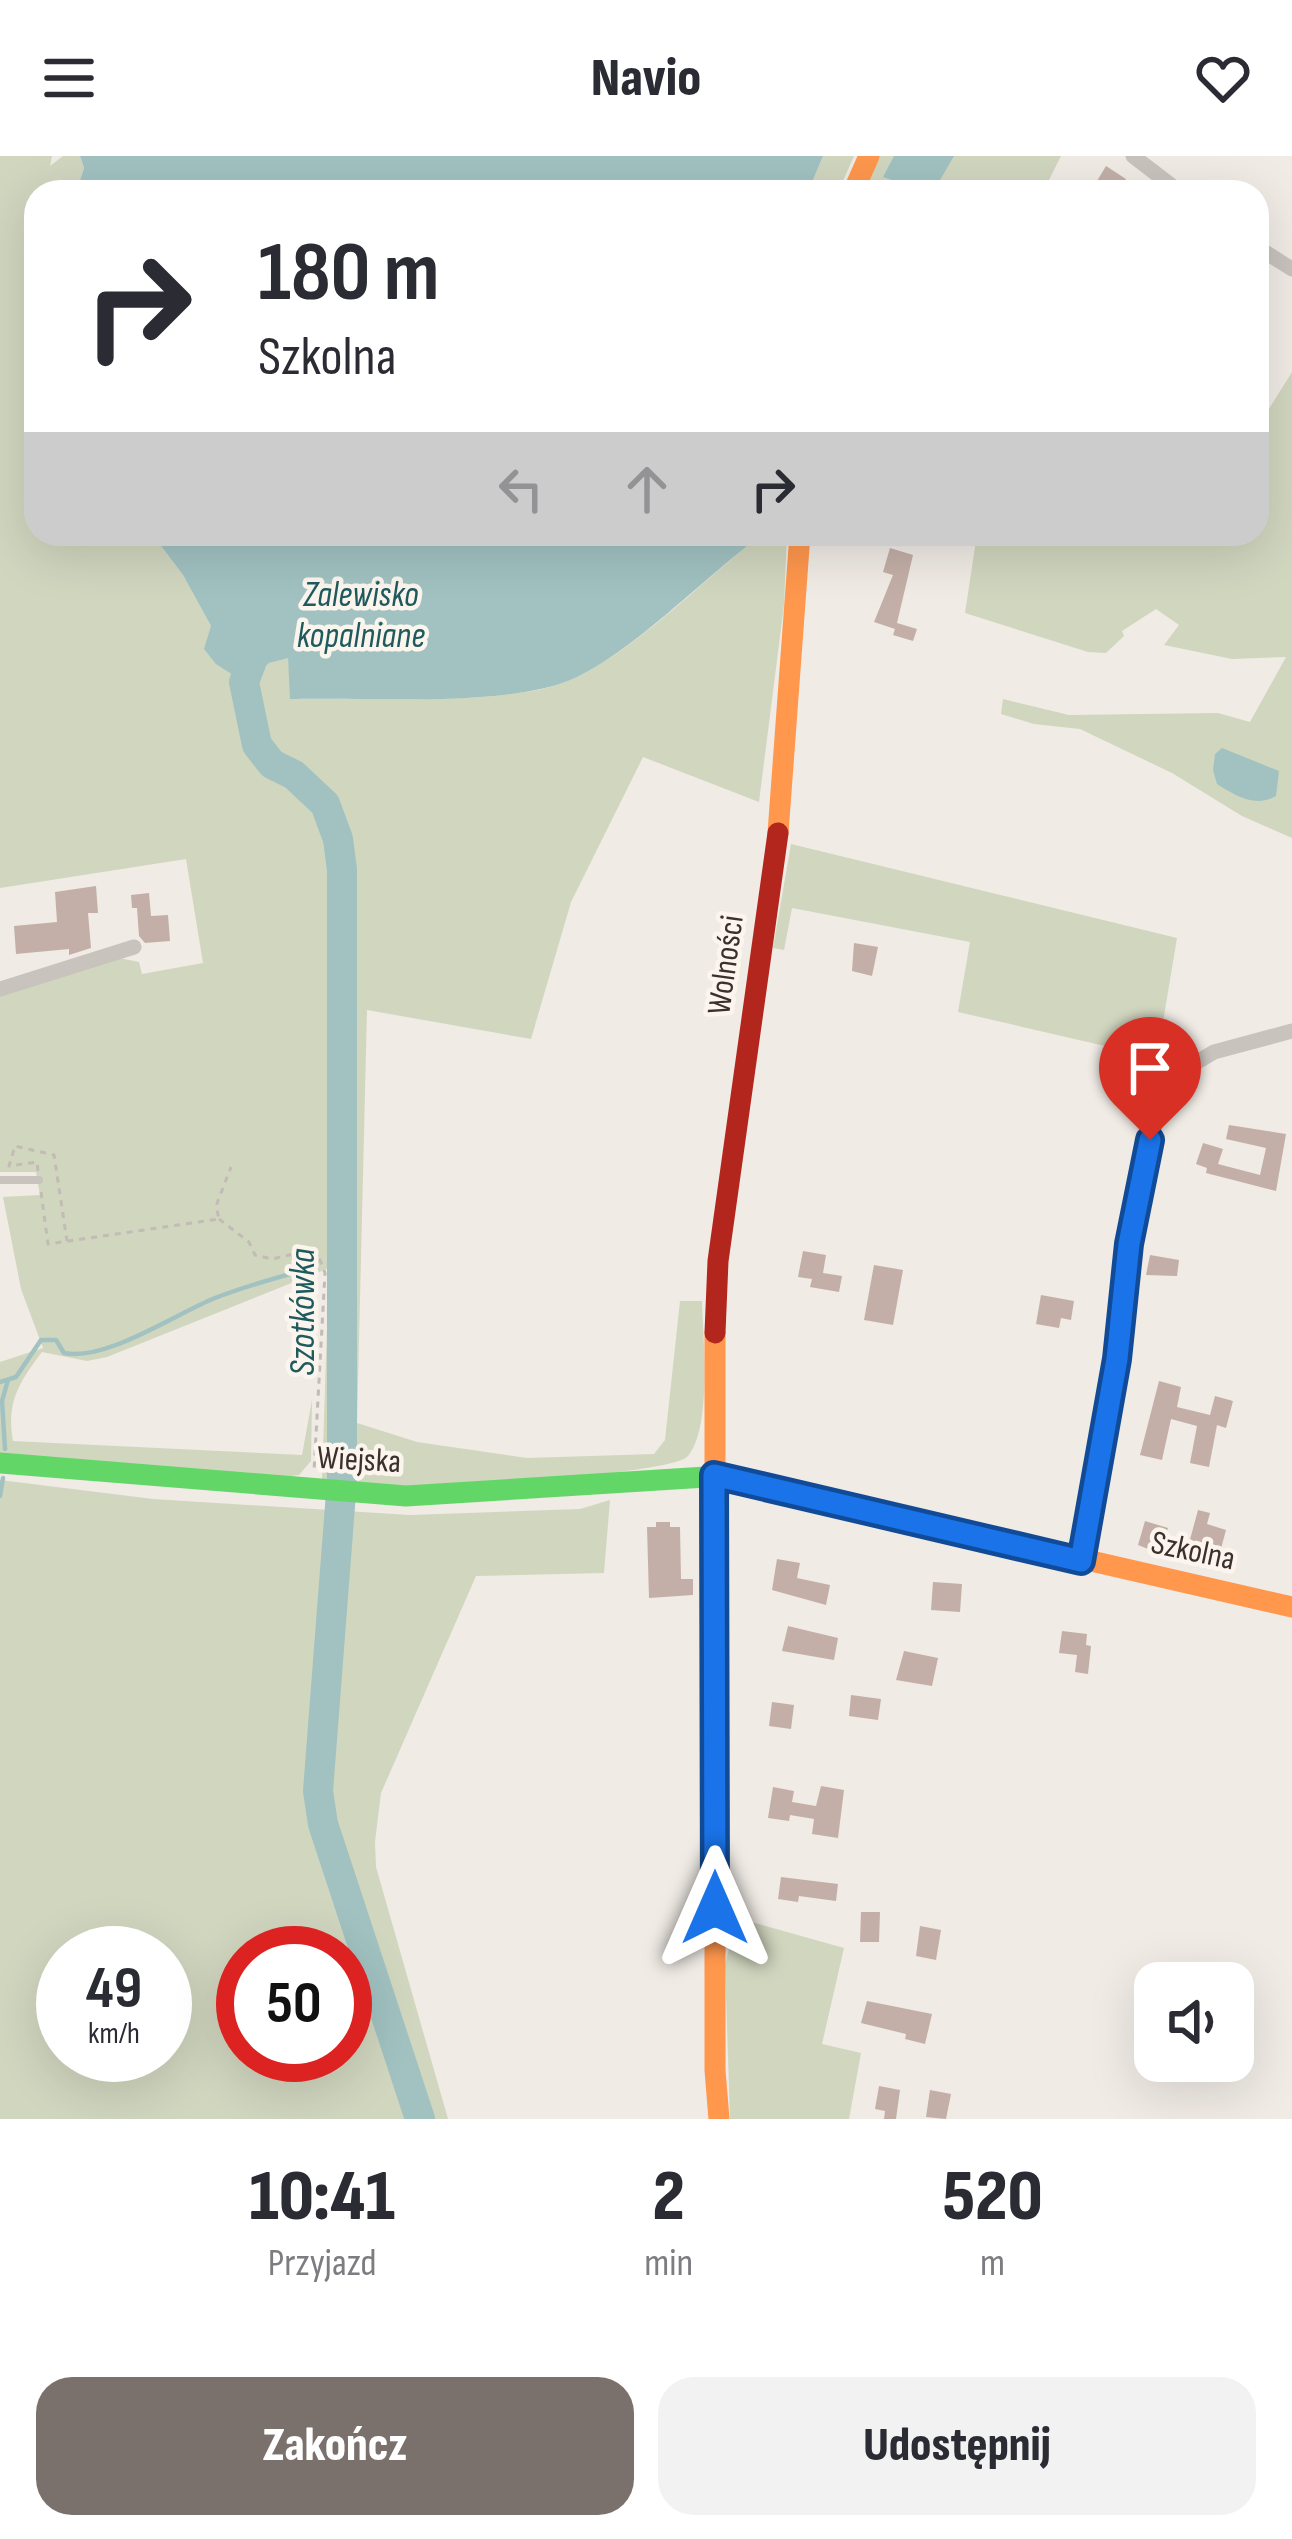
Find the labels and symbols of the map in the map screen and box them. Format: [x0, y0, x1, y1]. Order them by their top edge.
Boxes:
water label: Zalewisko kopalniane [297, 574, 425, 658]
street label: Wolności [699, 913, 753, 1017]
pin [1099, 1017, 1201, 1140]
water label: Szotkówka [282, 1248, 325, 1376]
street label: Wiejska [316, 1438, 402, 1482]
street label: Szkolna [1147, 1523, 1239, 1579]
position arrow [652, 1845, 778, 1971]
speed limit sign: 50 [216, 1926, 372, 2082]

